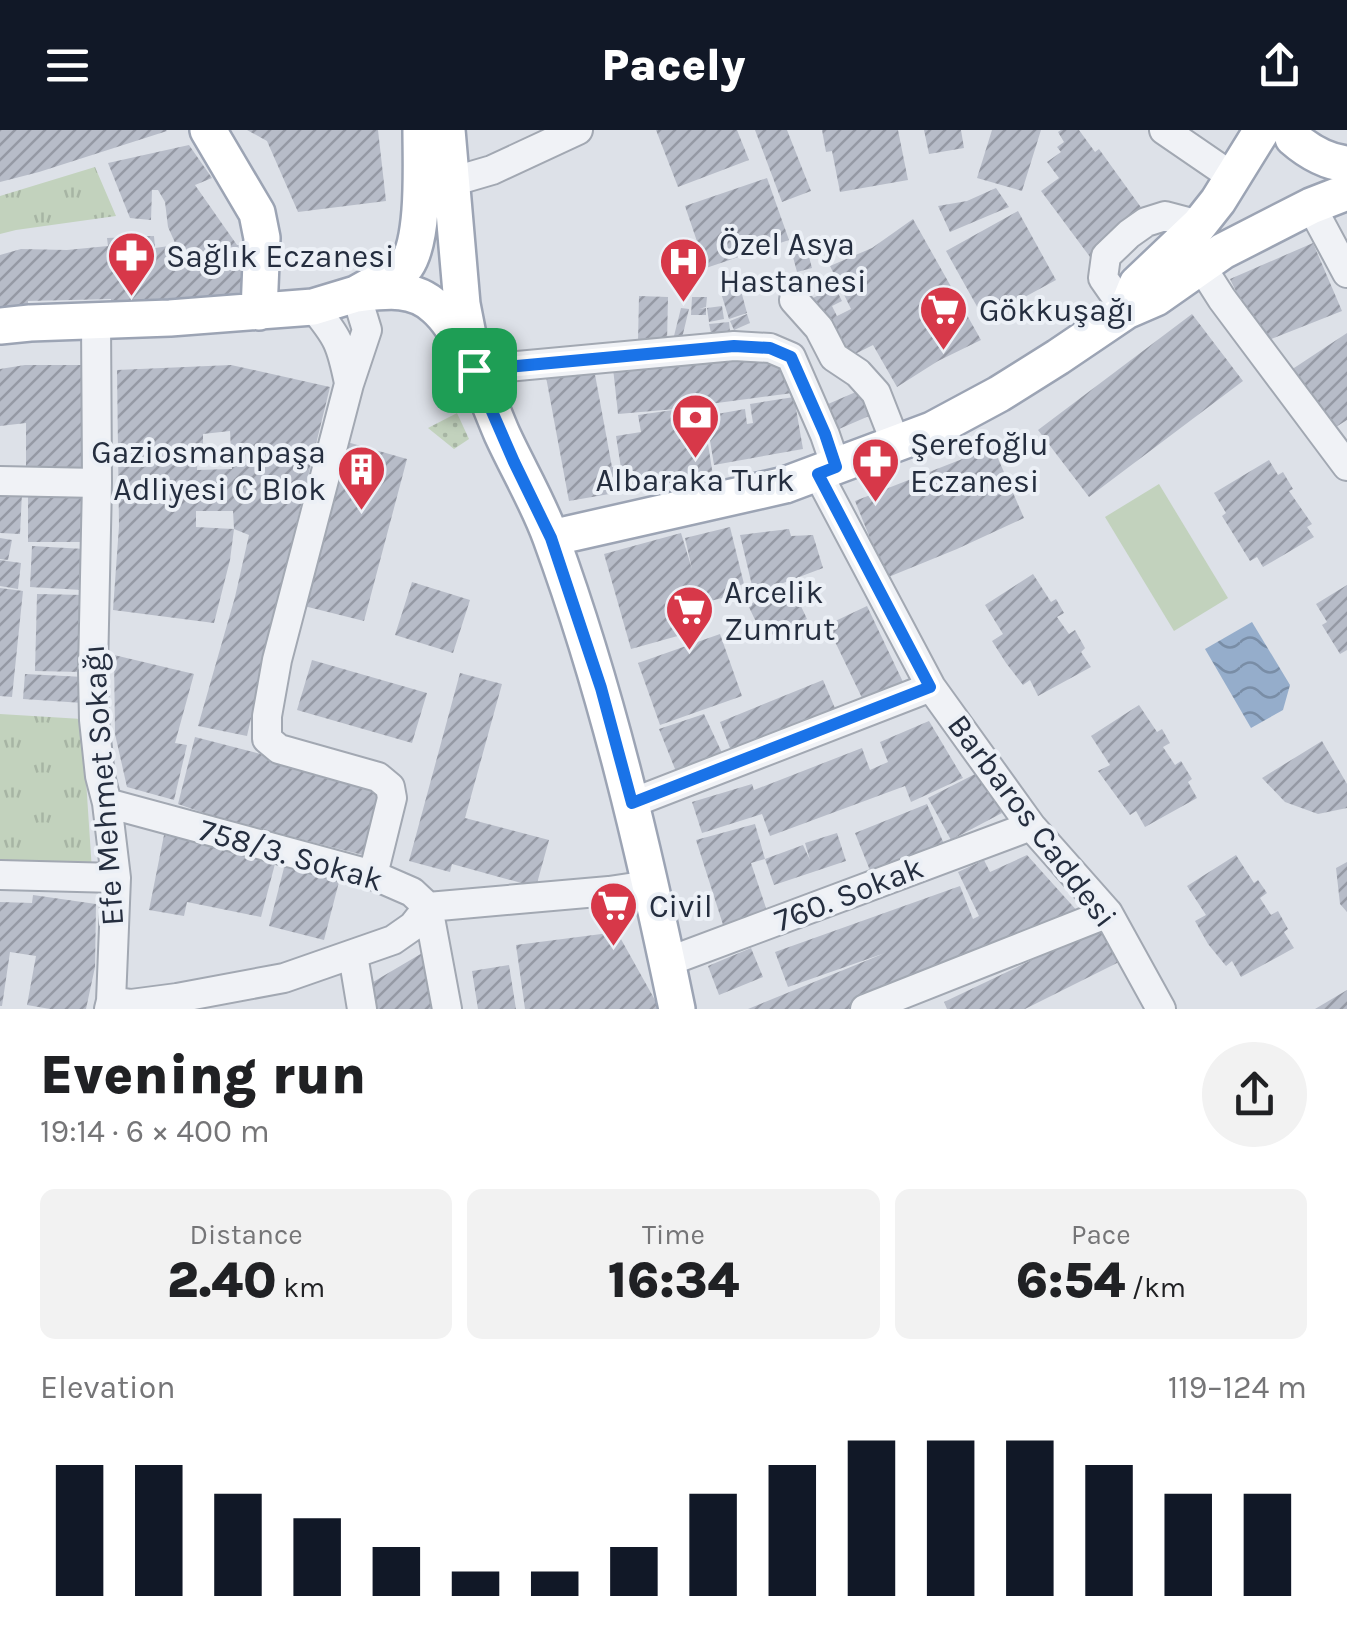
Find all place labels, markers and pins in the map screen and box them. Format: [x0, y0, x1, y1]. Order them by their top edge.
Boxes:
place label: Özel Asya Hastanesi [719, 226, 867, 300]
pharmacy icon: Sağlık Eczanesi [105, 230, 157, 298]
hospital icon: Özel Asya Hastanesi [658, 236, 710, 304]
place label: Sağlık Eczanesi [166, 238, 395, 275]
supermarket icon: Gökkuşağı [918, 284, 970, 352]
place label: Gökkuşağı [979, 292, 1135, 329]
pin [432, 328, 517, 413]
bank icon: Albaraka Turk [669, 392, 721, 460]
place label: Şerefoğlu Eczanesi [910, 426, 1049, 500]
place label: Gaziosmanpaşa Adliyesi C Blok [91, 434, 326, 508]
pharmacy icon: Şerefoğlu Eczanesi [849, 436, 901, 504]
building icon: Gaziosmanpaşa Adliyesi C Blok [335, 444, 387, 512]
place label: Albaraka Turk [595, 462, 795, 499]
place label: Arcelik Zumrut [724, 574, 835, 648]
supermarket icon: Arcelik Zumrut [663, 584, 715, 652]
supermarket icon: Civil [588, 880, 640, 948]
place label: Civil [649, 888, 713, 925]

